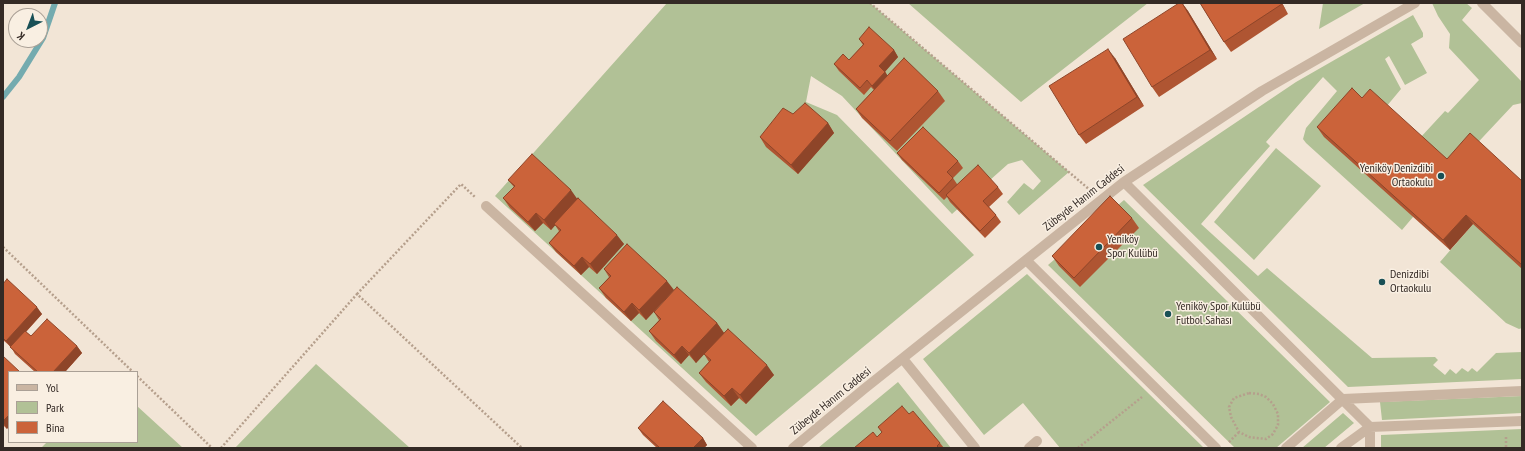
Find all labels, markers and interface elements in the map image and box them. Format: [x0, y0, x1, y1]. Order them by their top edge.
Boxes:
north arrow [8, 8, 48, 48]
text: K [14, 29, 27, 43]
street label: Zübeyde Hanım Caddesi [1040, 162, 1128, 234]
place label: Yeniköy Denizdibi Ortaokulu [1360, 162, 1433, 190]
marker: Yeniköy Denizdibi Ortaokulu [1436, 171, 1446, 181]
place label: Yeniköy Spor Kulübü [1107, 233, 1158, 261]
marker: Yeniköy Spor Kulübü [1094, 242, 1104, 252]
place label: Denizdibi Ortaokulu [1390, 268, 1431, 296]
marker: Denizdibi Ortaokulu [1377, 277, 1387, 287]
place label: Yeniköy Spor Kulübü Futbol Sahası [1176, 300, 1261, 328]
marker: Yeniköy Spor Kulübü Futbol Sahası [1163, 309, 1173, 319]
street label: Zübeyde Hanım Caddesi [788, 364, 874, 438]
legend [8, 371, 138, 443]
text: Yol [46, 380, 59, 395]
text: Park [46, 400, 64, 415]
text: Bina [46, 420, 64, 435]

